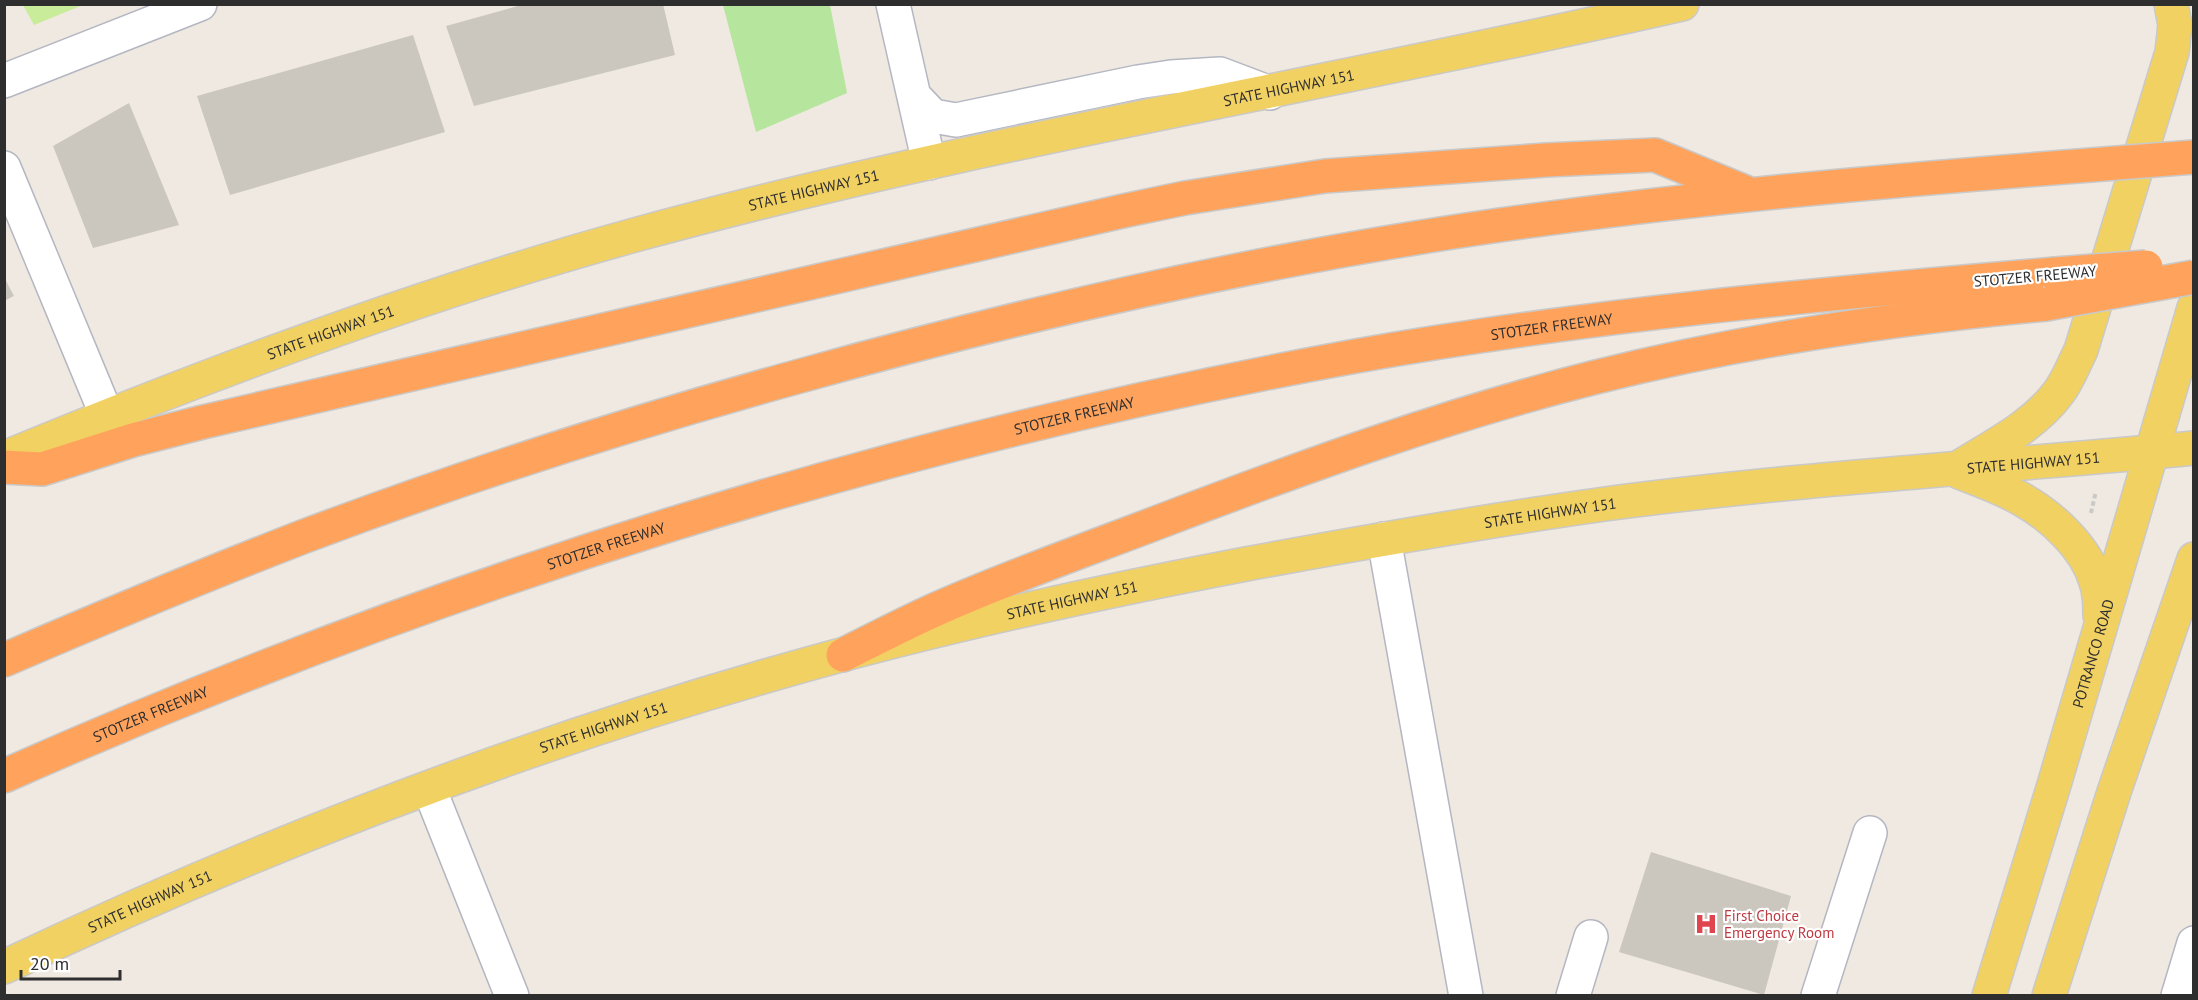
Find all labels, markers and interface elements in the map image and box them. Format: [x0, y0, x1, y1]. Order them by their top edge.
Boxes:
street label: STATE HIGHWAY 151 [1221, 65, 1356, 110]
street label: STATE HIGHWAY 151 [746, 165, 881, 214]
street label: STOTZER FREEWAY [1973, 261, 2098, 291]
street label: STATE HIGHWAY 151 [264, 301, 396, 363]
street label: STOTZER FREEWAY [1489, 308, 1614, 344]
street label: STOTZER FREEWAY [1012, 392, 1137, 438]
street label: STATE HIGHWAY 151 [1966, 447, 2101, 477]
street label: STATE HIGHWAY 151 [1482, 493, 1617, 532]
street label: STOTZER FREEWAY [544, 517, 668, 573]
street label: STATE HIGHWAY 151 [1005, 576, 1139, 623]
street label: POTRANCO ROAD [2068, 597, 2118, 710]
street label: STOTZER FREEWAY [90, 681, 211, 746]
street label: STATE HIGHWAY 151 [537, 697, 670, 757]
street label: STATE HIGHWAY 151 [85, 865, 215, 936]
place label: First Choice Emergency Room [1724, 906, 1834, 942]
hospital icon: First Choice Emergency Room [1693, 911, 1719, 937]
scale bar [21, 943, 120, 981]
text: 20 m [30, 952, 69, 975]

